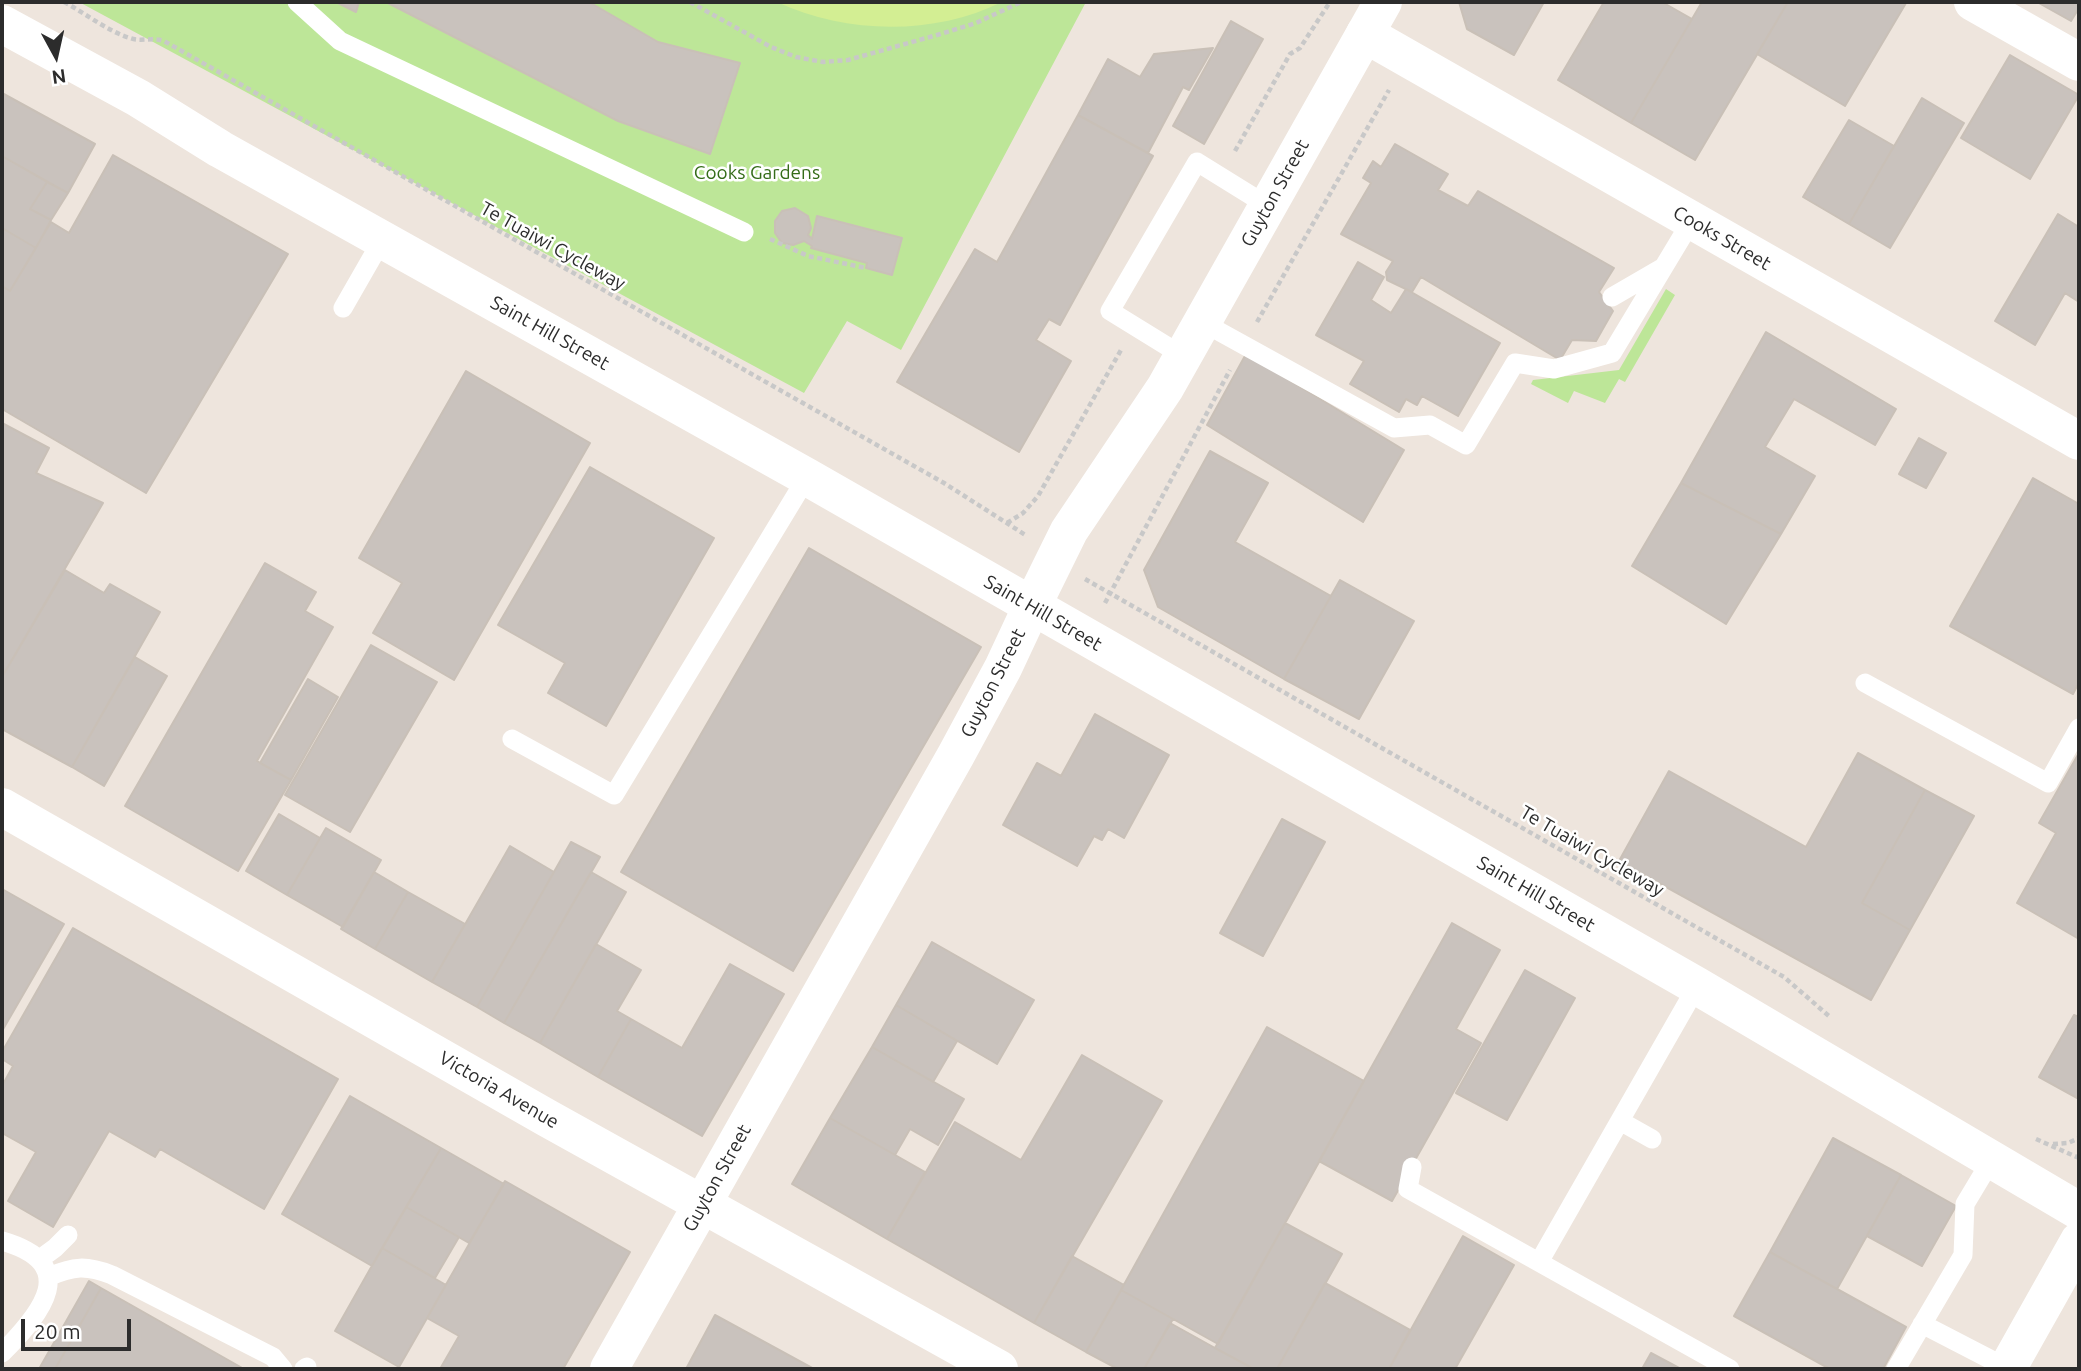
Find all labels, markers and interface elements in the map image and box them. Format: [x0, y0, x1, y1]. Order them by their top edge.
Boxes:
north arrow [21, 21, 91, 91]
text: N [50, 65, 67, 89]
street label: Guyton Street [1236, 135, 1314, 251]
park label: Cooks Gardens [694, 162, 820, 184]
street label: Te Tuaiwi Cycleway [477, 197, 629, 295]
street label: Cooks Street [1669, 201, 1775, 275]
street label: Saint Hill Street [487, 291, 613, 375]
street label: Saint Hill Street [980, 570, 1106, 656]
street label: Guyton Street [956, 625, 1030, 741]
street label: Te Tuaiwi Cycleway [1516, 801, 1668, 901]
street label: Saint Hill Street [1473, 851, 1599, 937]
street label: Victoria Avenue [435, 1046, 563, 1134]
street label: Guyton Street [678, 1120, 756, 1236]
scale bar [24, 1304, 135, 1348]
text: 20 m [34, 1319, 81, 1343]

